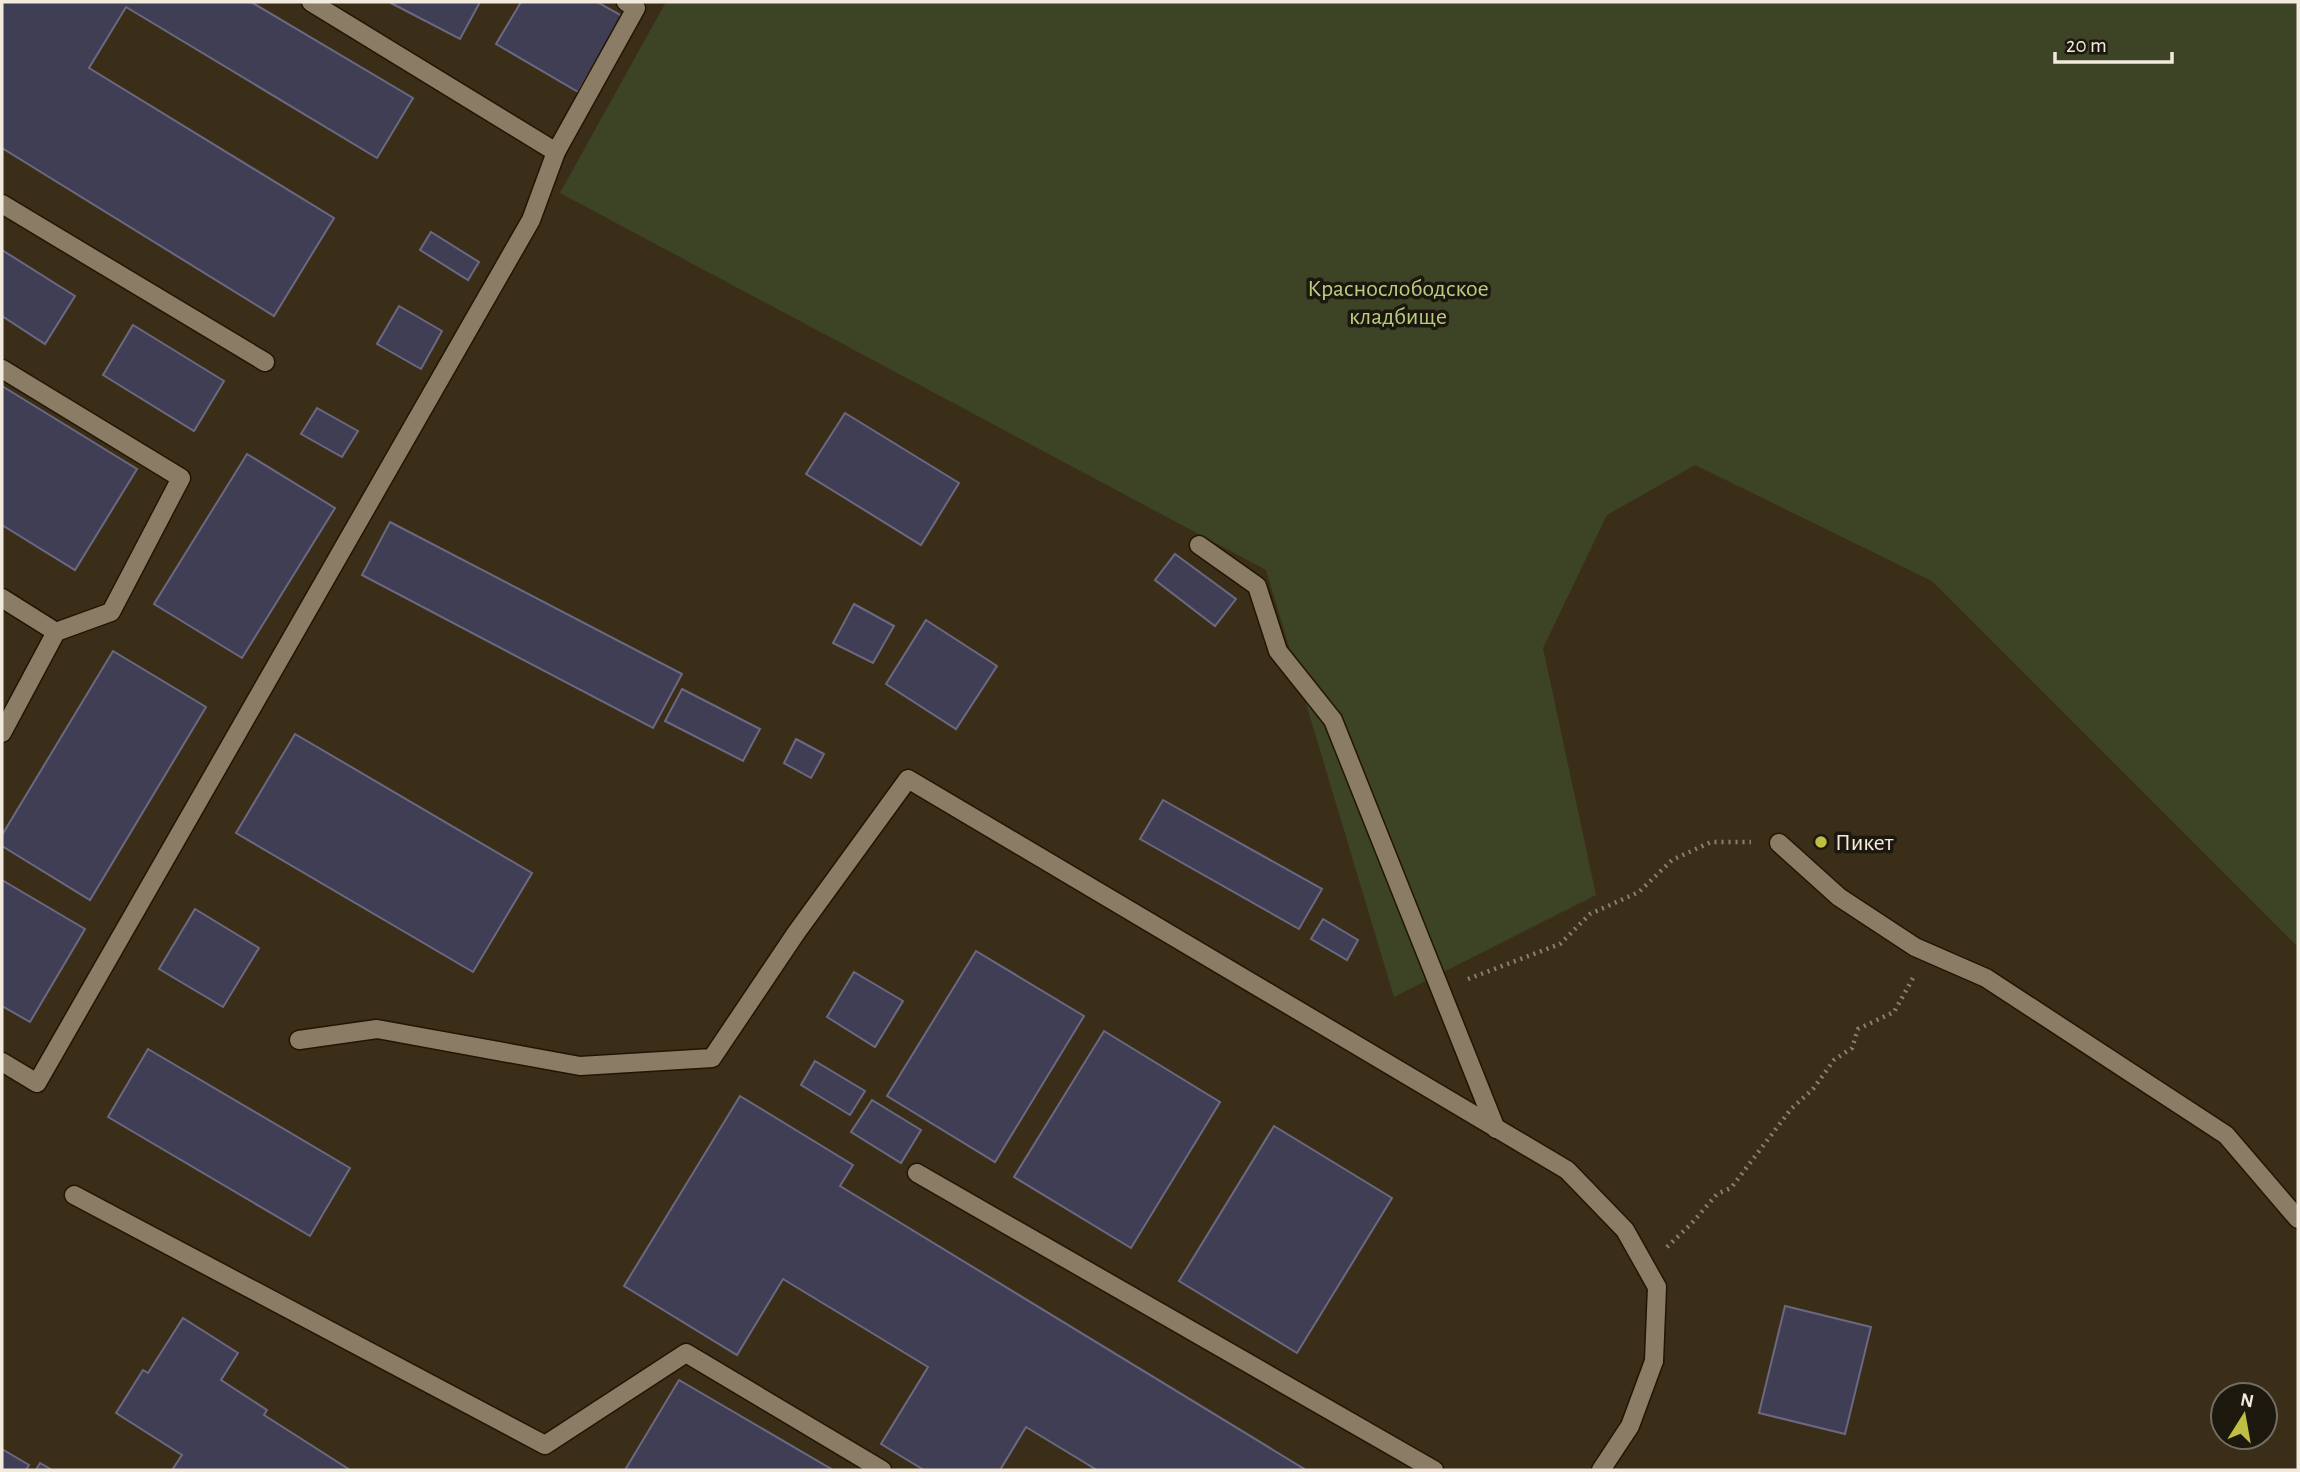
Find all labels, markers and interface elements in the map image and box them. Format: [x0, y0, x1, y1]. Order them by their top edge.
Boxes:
scale bar [2055, 21, 2172, 65]
text: 20 m [2066, 35, 2107, 56]
park label: Краснослободское кладбище [1307, 277, 1489, 329]
place label: Пикет [1835, 831, 1894, 855]
marker: Пикет [1813, 834, 1829, 850]
north arrow [2209, 1381, 2279, 1451]
text: N [2239, 1390, 2255, 1411]

